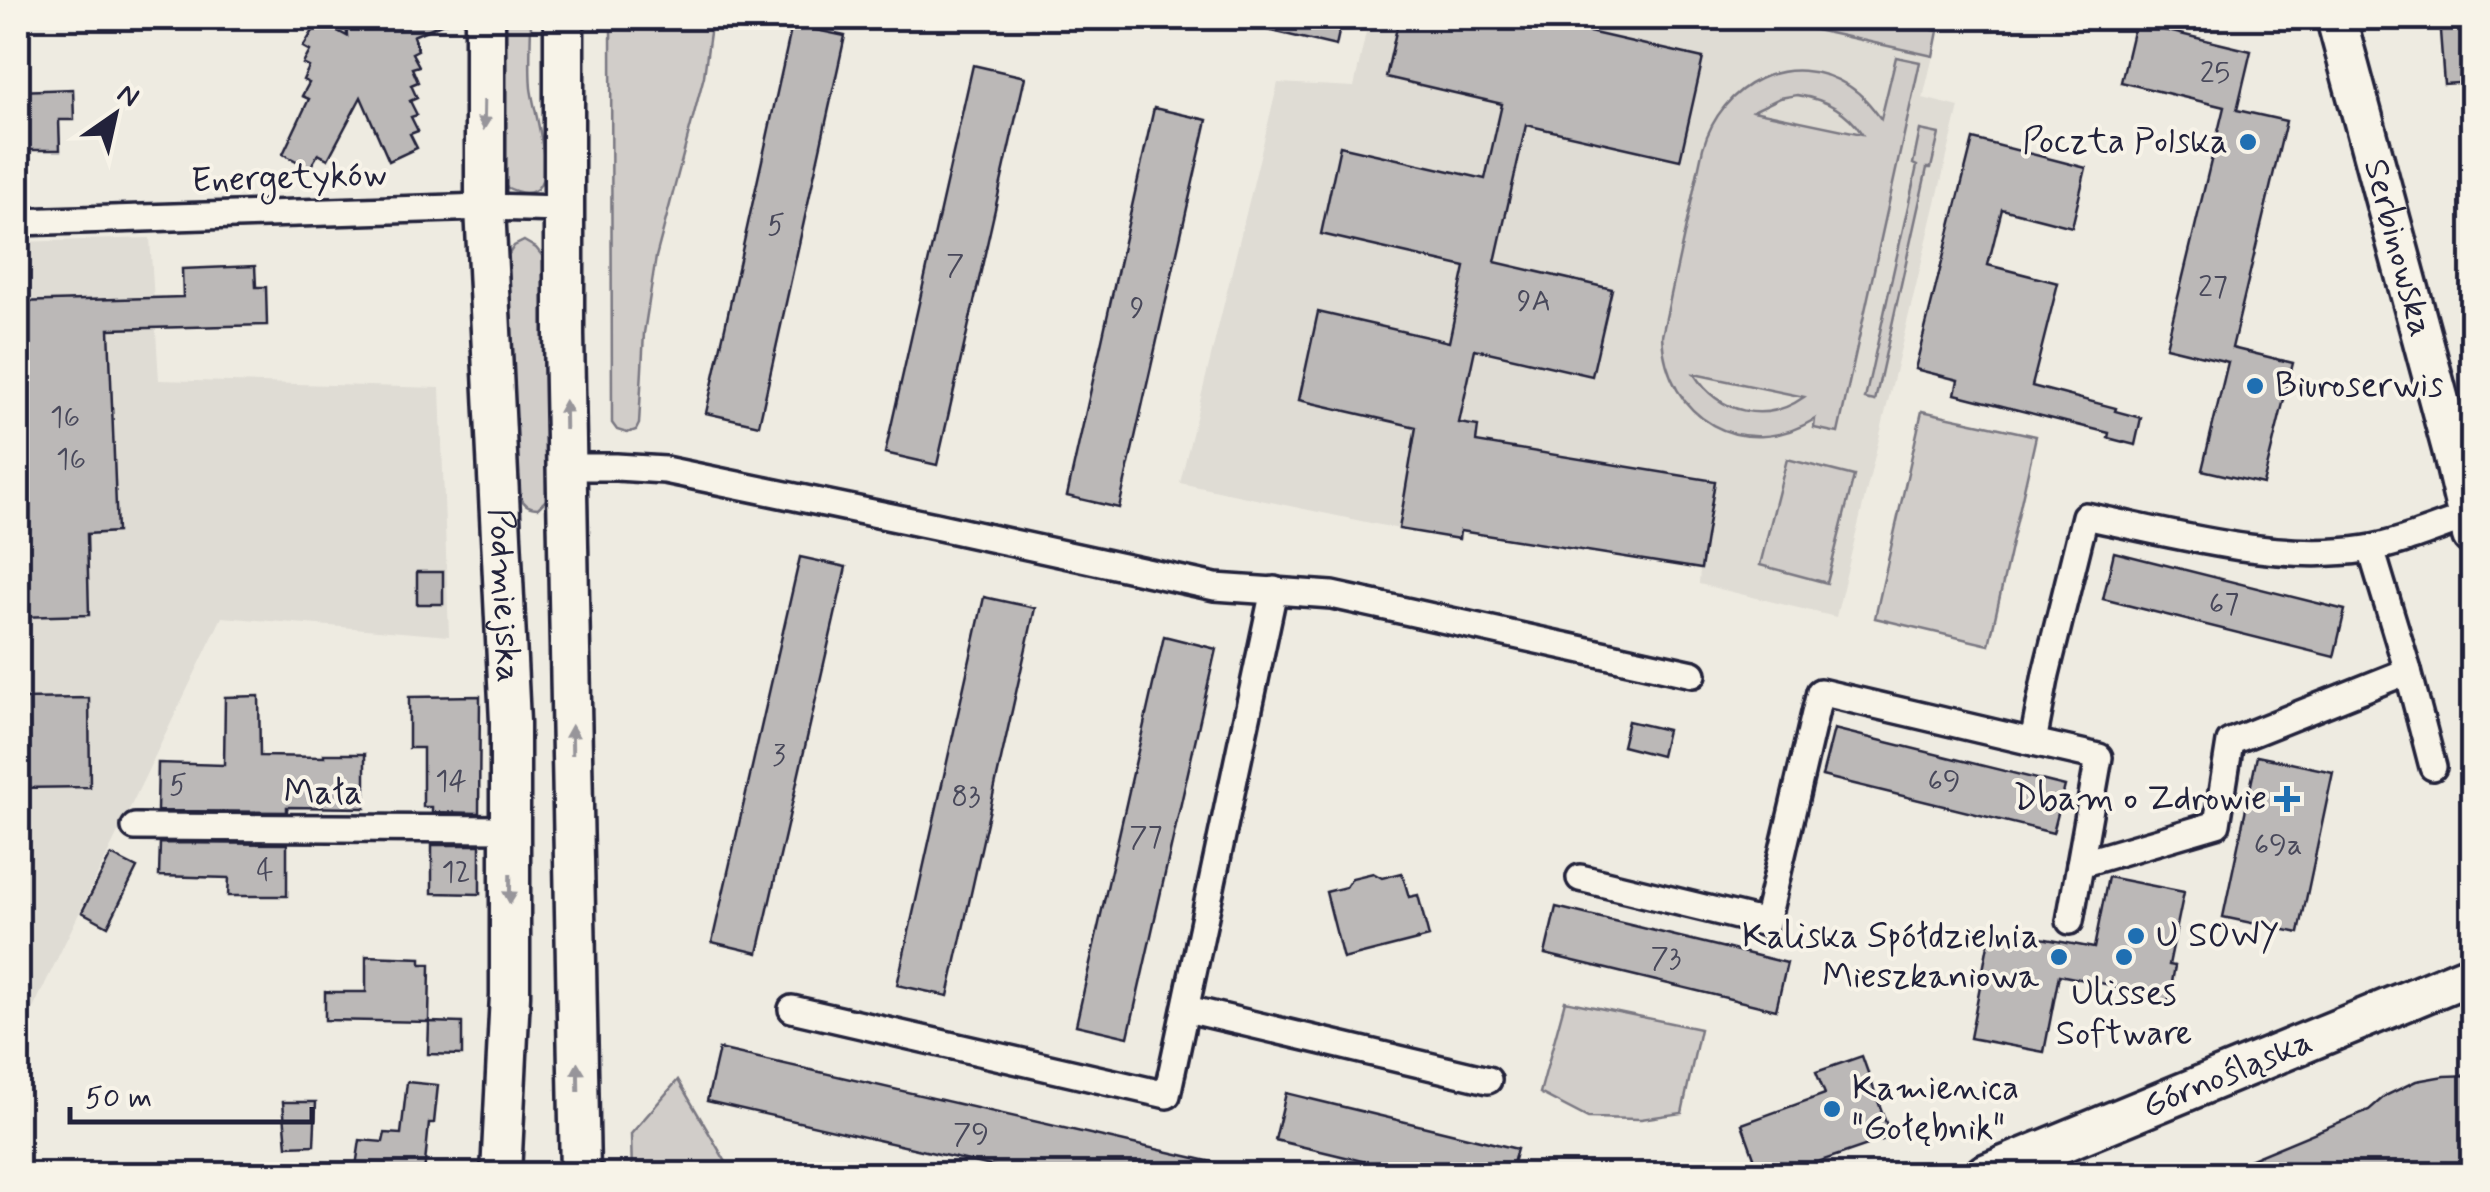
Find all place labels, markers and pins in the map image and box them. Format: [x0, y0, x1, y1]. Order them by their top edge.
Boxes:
place label: Poczta Polska [2022, 119, 2228, 165]
marker: Poczta Polska [2237, 131, 2259, 153]
place label: Biuroserwis [2275, 363, 2444, 409]
marker: Biuroserwis [2244, 375, 2266, 397]
place label: Dbam o Zdrowie [2013, 776, 2267, 822]
marker: Dbam o Zdrowie [2276, 788, 2298, 810]
place label: U SOWY [2156, 913, 2279, 959]
place label: Kaliska Spółdzielnia Mieszkaniowa [1742, 914, 2040, 1000]
marker: U SOWY [2125, 925, 2147, 947]
marker: Kaliska Spółdzielnia Mieszkaniowa [2048, 946, 2070, 968]
marker: Ulisses Software [2113, 946, 2135, 968]
place label: Ulisses Software [2056, 971, 2192, 1057]
place label: Kamienica "Gołębnik" [1852, 1066, 2019, 1152]
marker: Kamienica "Gołębnik" [1821, 1098, 1843, 1120]

